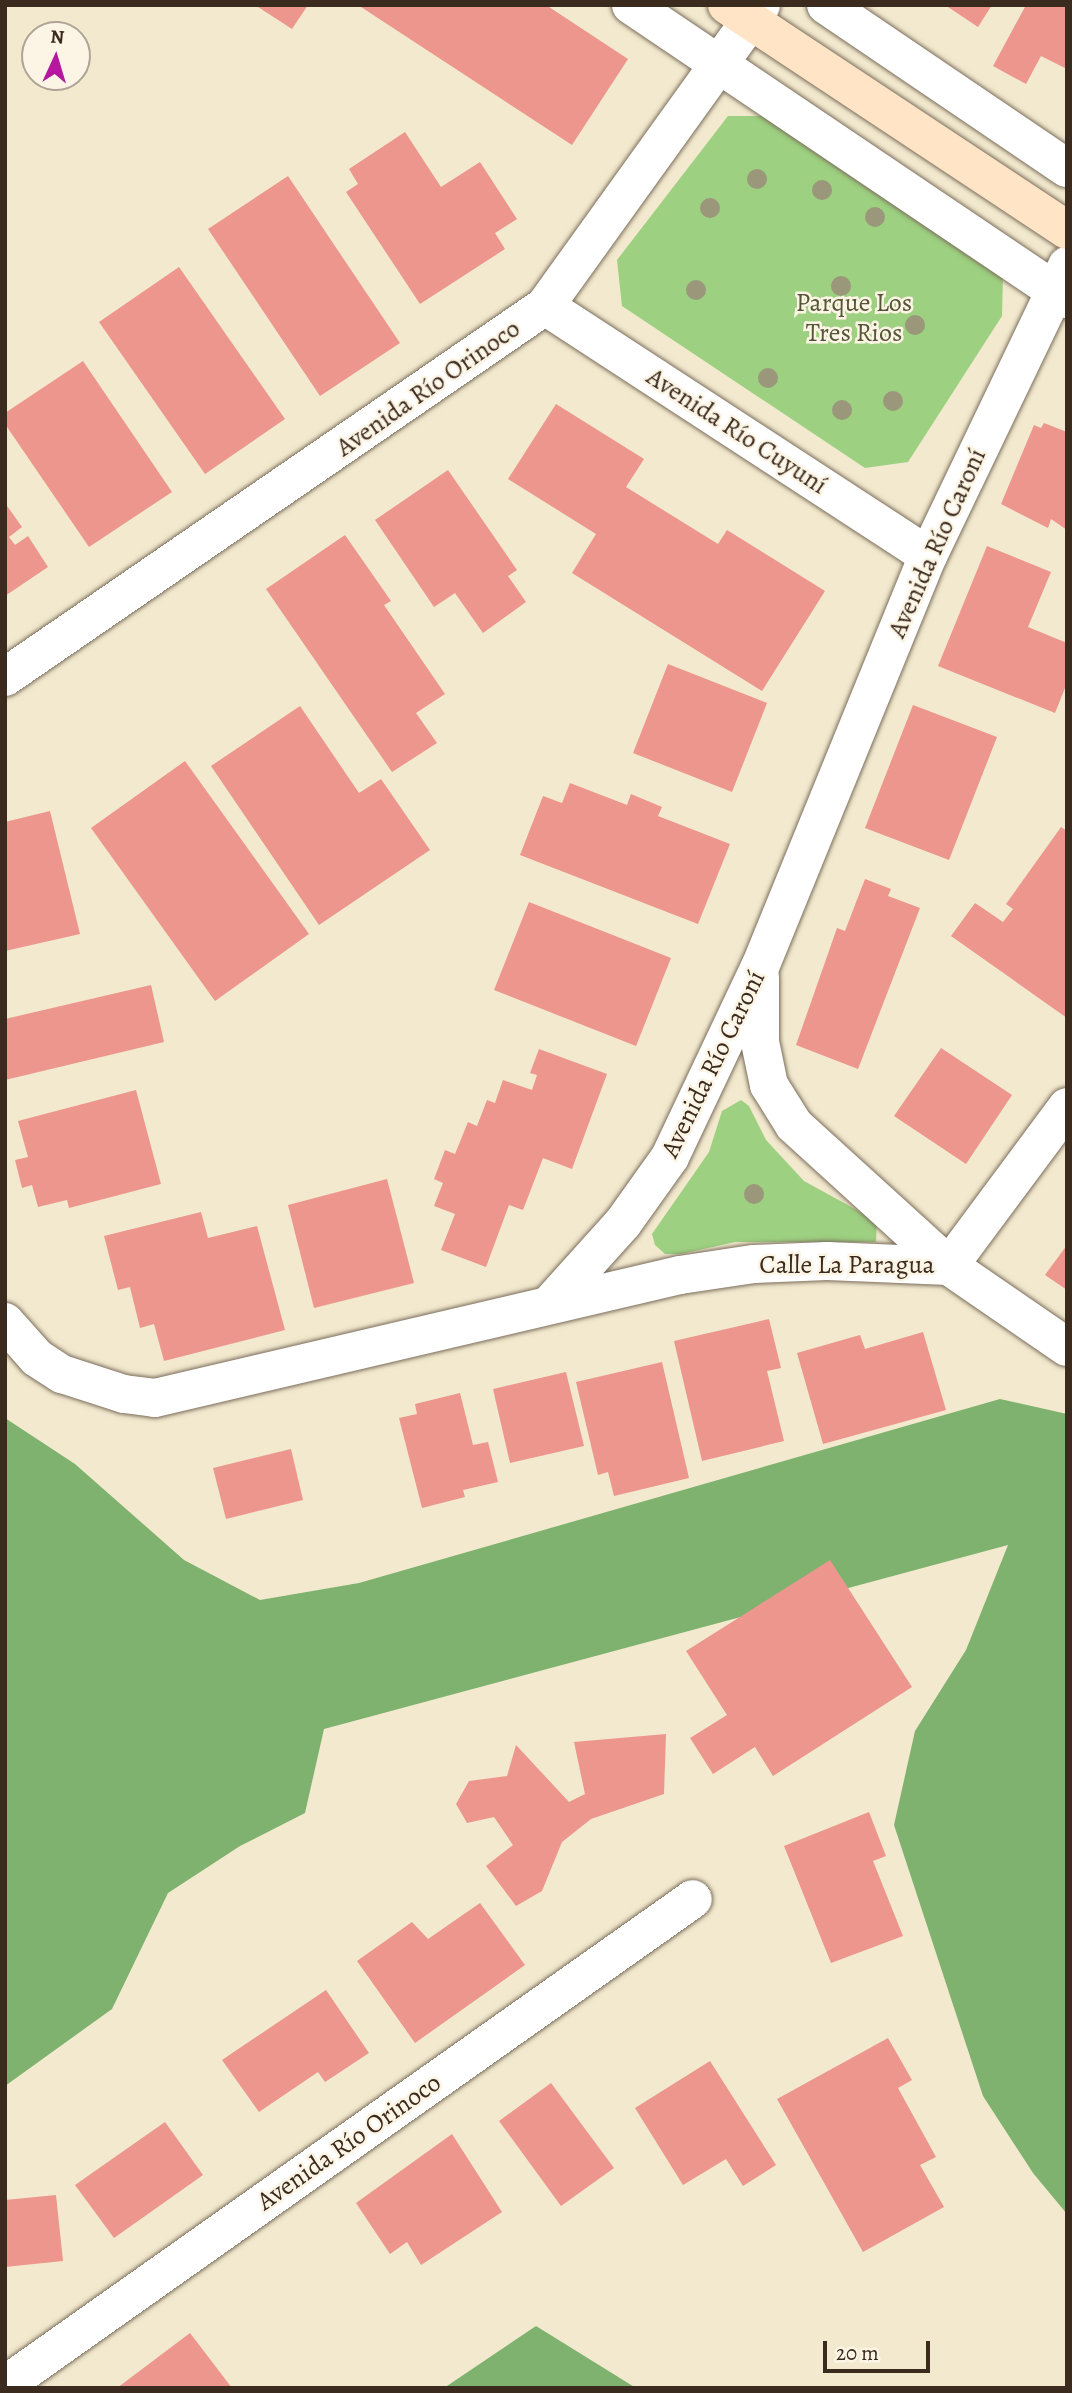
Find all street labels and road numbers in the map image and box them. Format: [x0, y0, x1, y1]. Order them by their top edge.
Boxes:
street label: Avenida Río Orinoco [330, 313, 526, 463]
street label: Avenida Río Cuyuní [641, 361, 833, 501]
street label: Avenida Río Caroní [881, 443, 993, 643]
street label: Avenida Río Caroní [654, 966, 772, 1162]
street label: Calle La Paragua [759, 1249, 935, 1281]
street label: Avenida Río Orinoco [251, 2067, 447, 2217]

